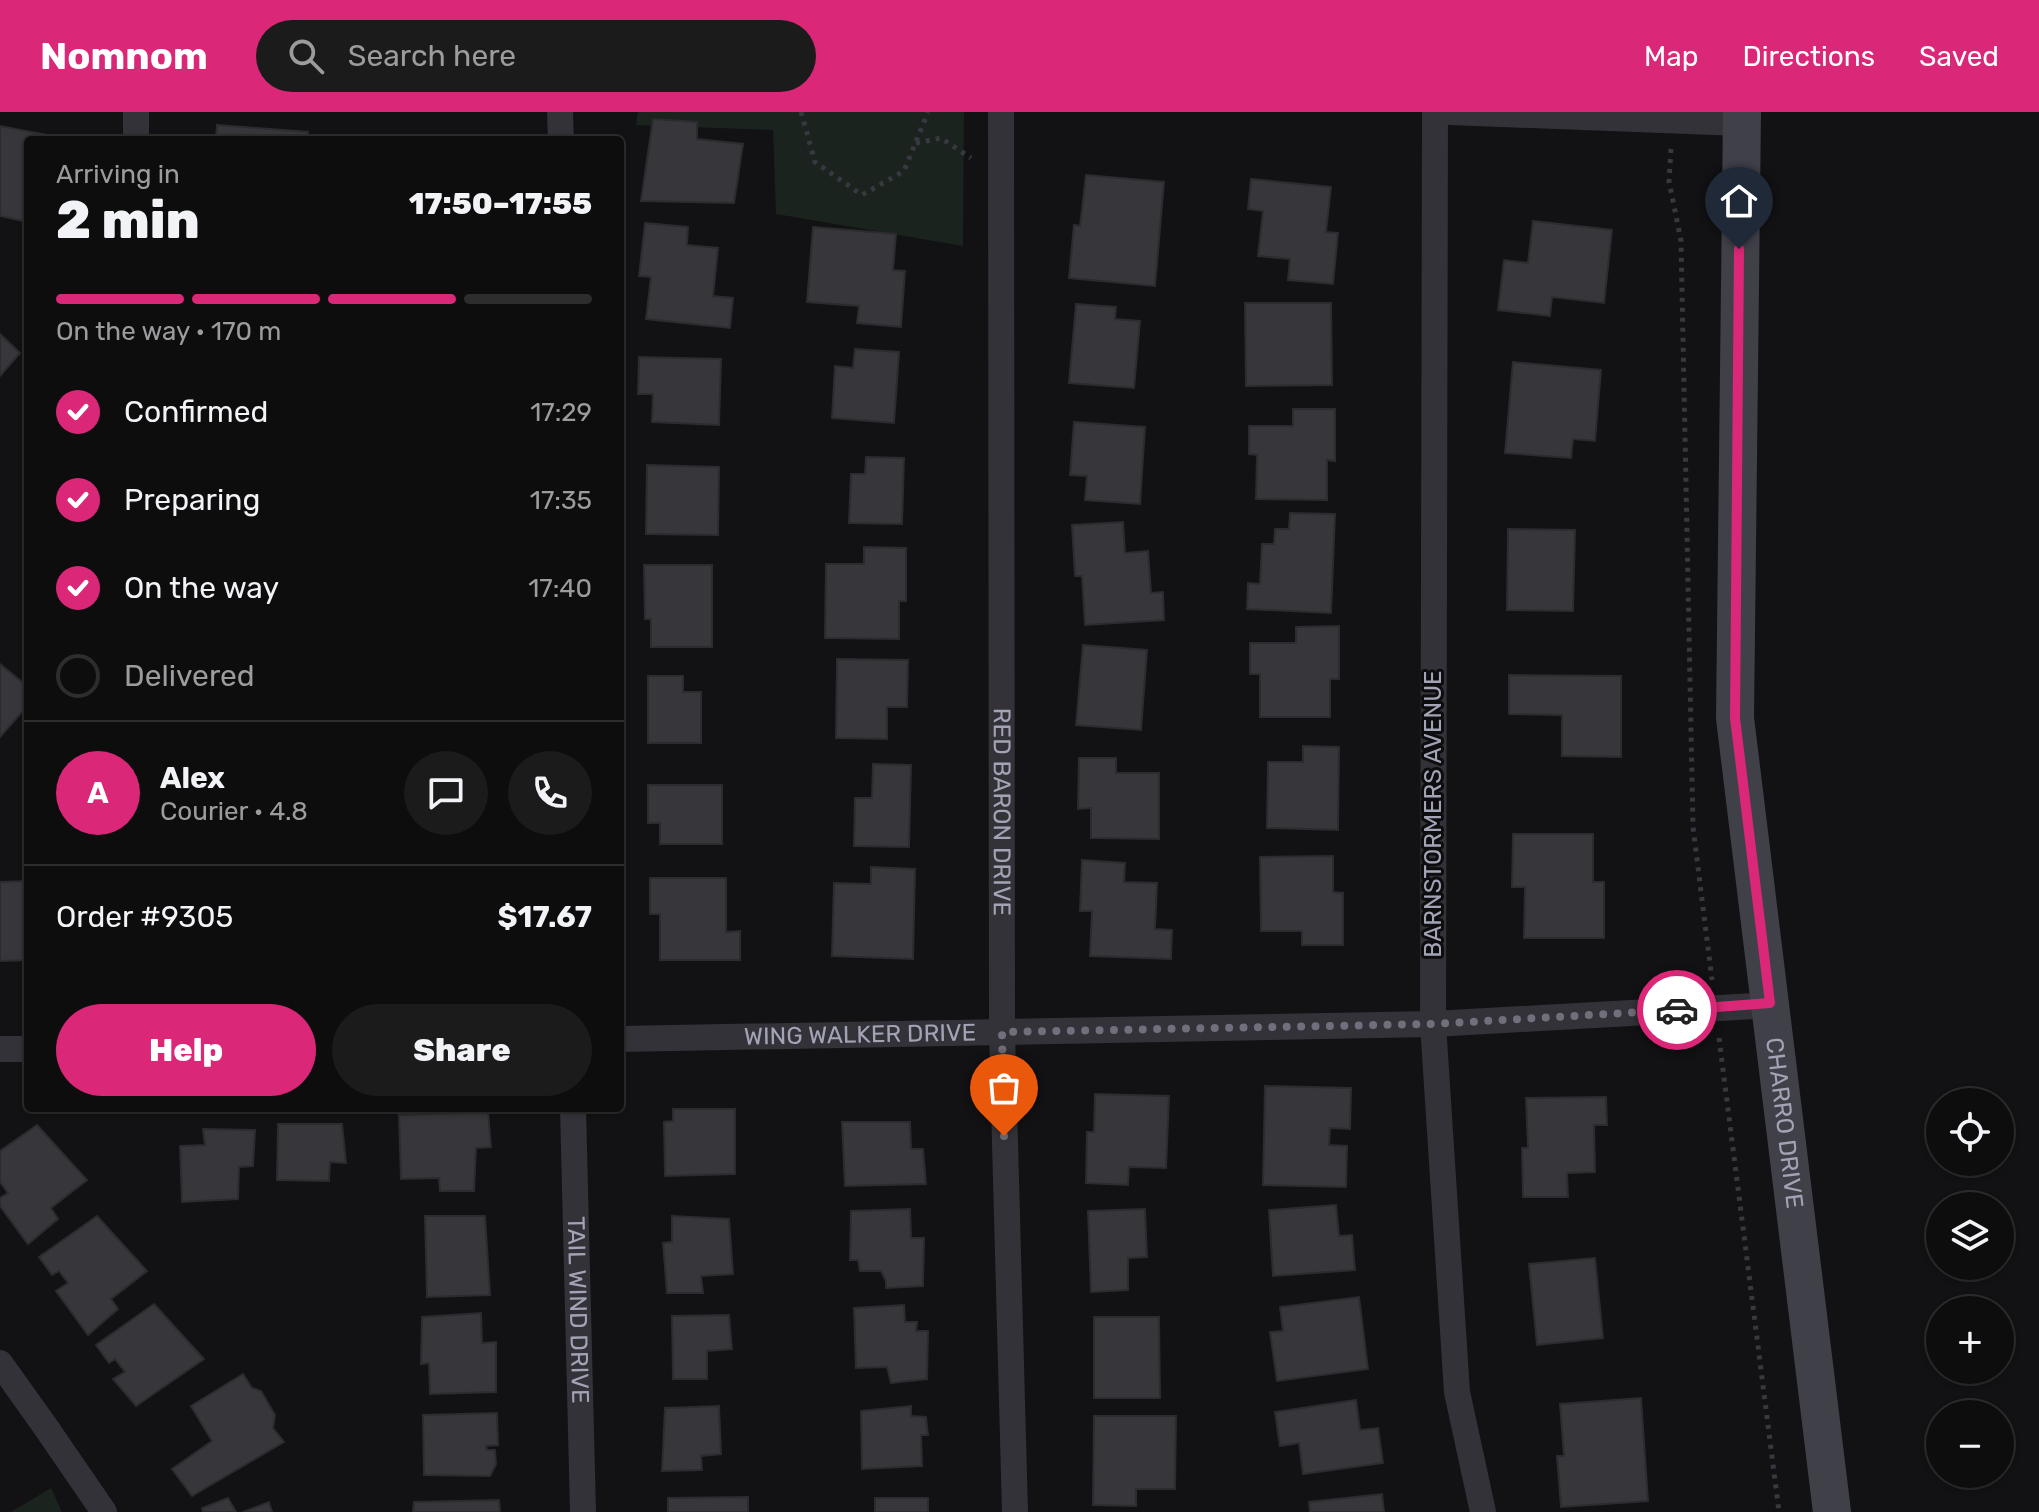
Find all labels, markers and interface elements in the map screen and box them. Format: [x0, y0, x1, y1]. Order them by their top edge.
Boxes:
search box [256, 20, 816, 92]
text: Nomnom [40, 33, 208, 79]
icon: search [284, 34, 328, 78]
text: Search here [348, 38, 516, 74]
text: Map [1644, 40, 1698, 73]
text: Directions [1742, 40, 1875, 73]
text: Saved [1919, 40, 1999, 73]
text: Arriving in [56, 159, 180, 190]
pin [1705, 167, 1773, 249]
icon: home [1717, 179, 1761, 223]
text: 17:50–17:55 [409, 186, 592, 222]
text: 2 min [56, 189, 200, 251]
text: On the way · 170 m [56, 316, 281, 347]
icon: check [56, 390, 100, 434]
text: Confirmed [124, 394, 268, 430]
text: 17:29 [530, 397, 592, 428]
icon: check [56, 478, 100, 522]
text: Preparing [124, 482, 260, 518]
text: 17:35 [530, 485, 592, 516]
icon: check [56, 566, 100, 610]
text: On the way [124, 570, 279, 606]
text: 17:40 [528, 573, 592, 604]
text: Delivered [124, 658, 255, 694]
street label: BARNSTORMERS AVENUE [1419, 670, 1447, 958]
street label: RED BARON DRIVE [988, 708, 1016, 916]
button: chat [404, 751, 488, 835]
button: phone [508, 751, 592, 835]
text: Alex [160, 760, 225, 796]
text: A [87, 775, 109, 811]
text: Courier · 4.8 [160, 796, 308, 827]
text: Order #9305 [56, 899, 233, 935]
text: $17.67 [498, 899, 592, 935]
courier [1637, 970, 1717, 1050]
icon: car [1655, 988, 1699, 1032]
button: Help [56, 1004, 316, 1096]
button: Share [332, 1004, 592, 1096]
street label: WING WALKER DRIVE [744, 1018, 976, 1051]
street label: CHARRO DRIVE [1760, 1036, 1809, 1210]
pin [970, 1054, 1038, 1136]
icon: bag [982, 1066, 1026, 1110]
map controls [1926, 1088, 2014, 1488]
button: locate [1926, 1088, 2014, 1176]
button: layers [1926, 1192, 2014, 1280]
street label: TAIL WIND DRIVE [562, 1216, 594, 1404]
button: + [1926, 1296, 2014, 1384]
button: − [1926, 1400, 2014, 1488]

